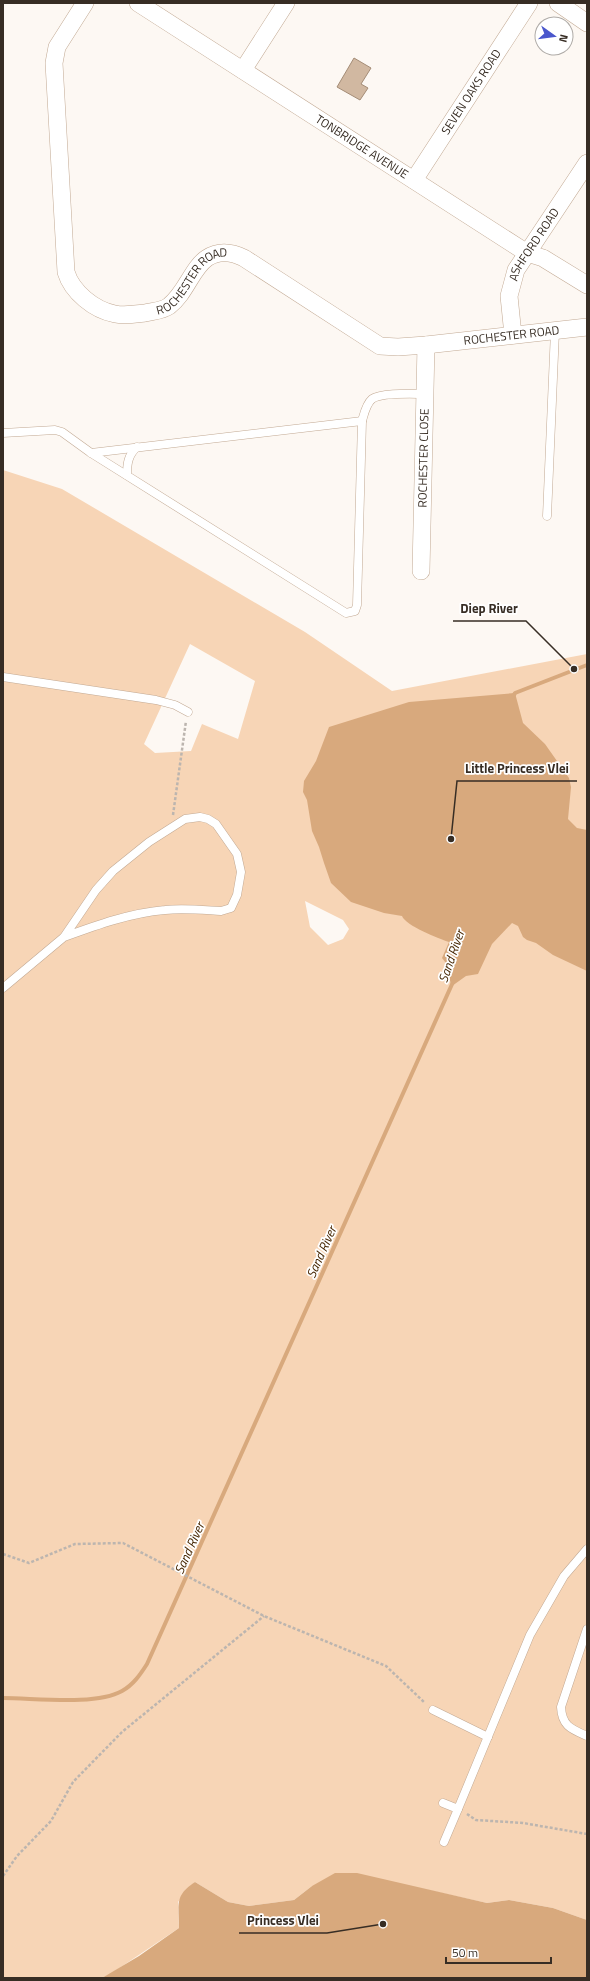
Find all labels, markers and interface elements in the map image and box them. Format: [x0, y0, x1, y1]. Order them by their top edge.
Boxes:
north arrow [534, 16, 574, 56]
text: N [555, 33, 572, 44]
street label: SEVEN OAKS ROAD [436, 45, 506, 138]
street label: TONBRIDGE AVENUE [312, 109, 413, 184]
street label: ASHFORD ROAD [503, 204, 564, 283]
street label: ROCHESTER ROAD [154, 243, 228, 320]
street label: ROCHESTER ROAD [463, 320, 561, 350]
street label: ROCHESTER CLOSE [412, 408, 434, 508]
callout: Diep River [453, 596, 526, 621]
text: Diep River [460, 598, 518, 618]
callout: Little Princess Vlei [457, 756, 577, 781]
text: Little Princess Vlei [465, 758, 569, 778]
water label: Sand River [433, 925, 470, 985]
water label: Sand River [301, 1221, 342, 1281]
water label: Sand River [169, 1517, 210, 1577]
callout: Princess Vlei [239, 1908, 327, 1933]
text: Princess Vlei [247, 1910, 319, 1930]
scale bar [446, 1939, 551, 1965]
text: 50 m [452, 1943, 478, 1962]

